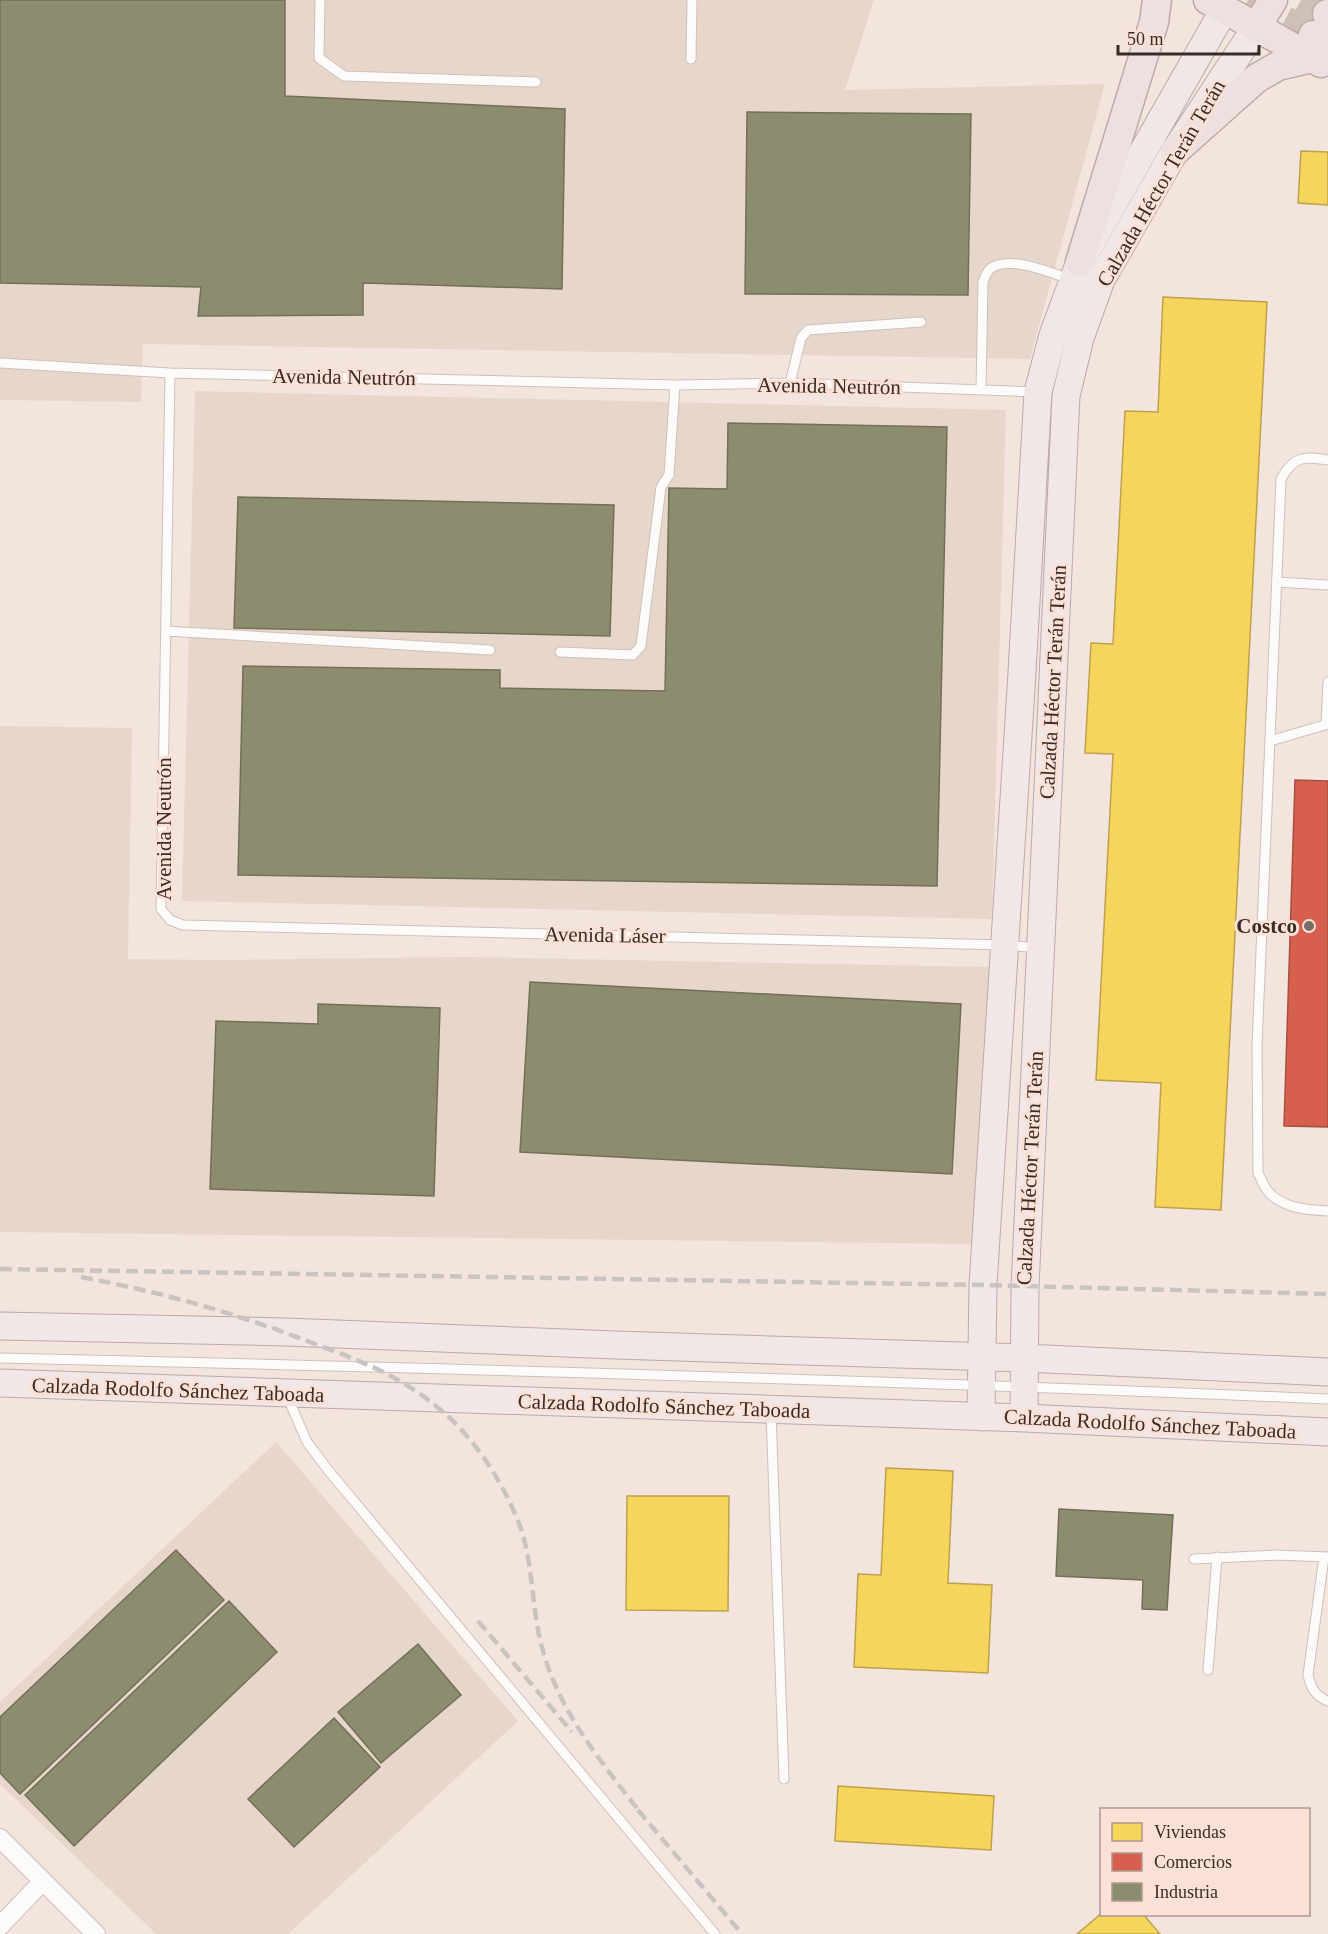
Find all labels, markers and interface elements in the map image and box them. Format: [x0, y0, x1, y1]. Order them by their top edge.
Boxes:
scale bar [1118, 18, 1259, 56]
text: 50 m [1127, 29, 1164, 49]
street label: Calzada Héctor Terán Terán [1092, 75, 1230, 291]
street label: Avenida Neutrón [272, 364, 417, 390]
street label: Avenida Neutrón [757, 373, 902, 399]
street label: Calzada Héctor Terán Terán [1035, 564, 1071, 800]
street label: Avenida Neutrón [152, 757, 176, 901]
place label: Costco [1236, 914, 1297, 938]
marker: Costco [1302, 919, 1316, 933]
street label: Avenida Láser [544, 922, 666, 948]
street label: Calzada Héctor Terán Terán [1012, 1050, 1048, 1286]
street label: Calzada Rodolfo Sánchez Taboada [31, 1373, 325, 1407]
street label: Calzada Rodolfo Sánchez Taboada [517, 1389, 811, 1423]
street label: Calzada Rodolfo Sánchez Taboada [1003, 1404, 1297, 1444]
legend [1100, 1808, 1310, 1916]
text: Viviendas [1154, 1822, 1226, 1842]
text: Comercios [1154, 1852, 1232, 1872]
text: Industria [1154, 1882, 1218, 1902]

